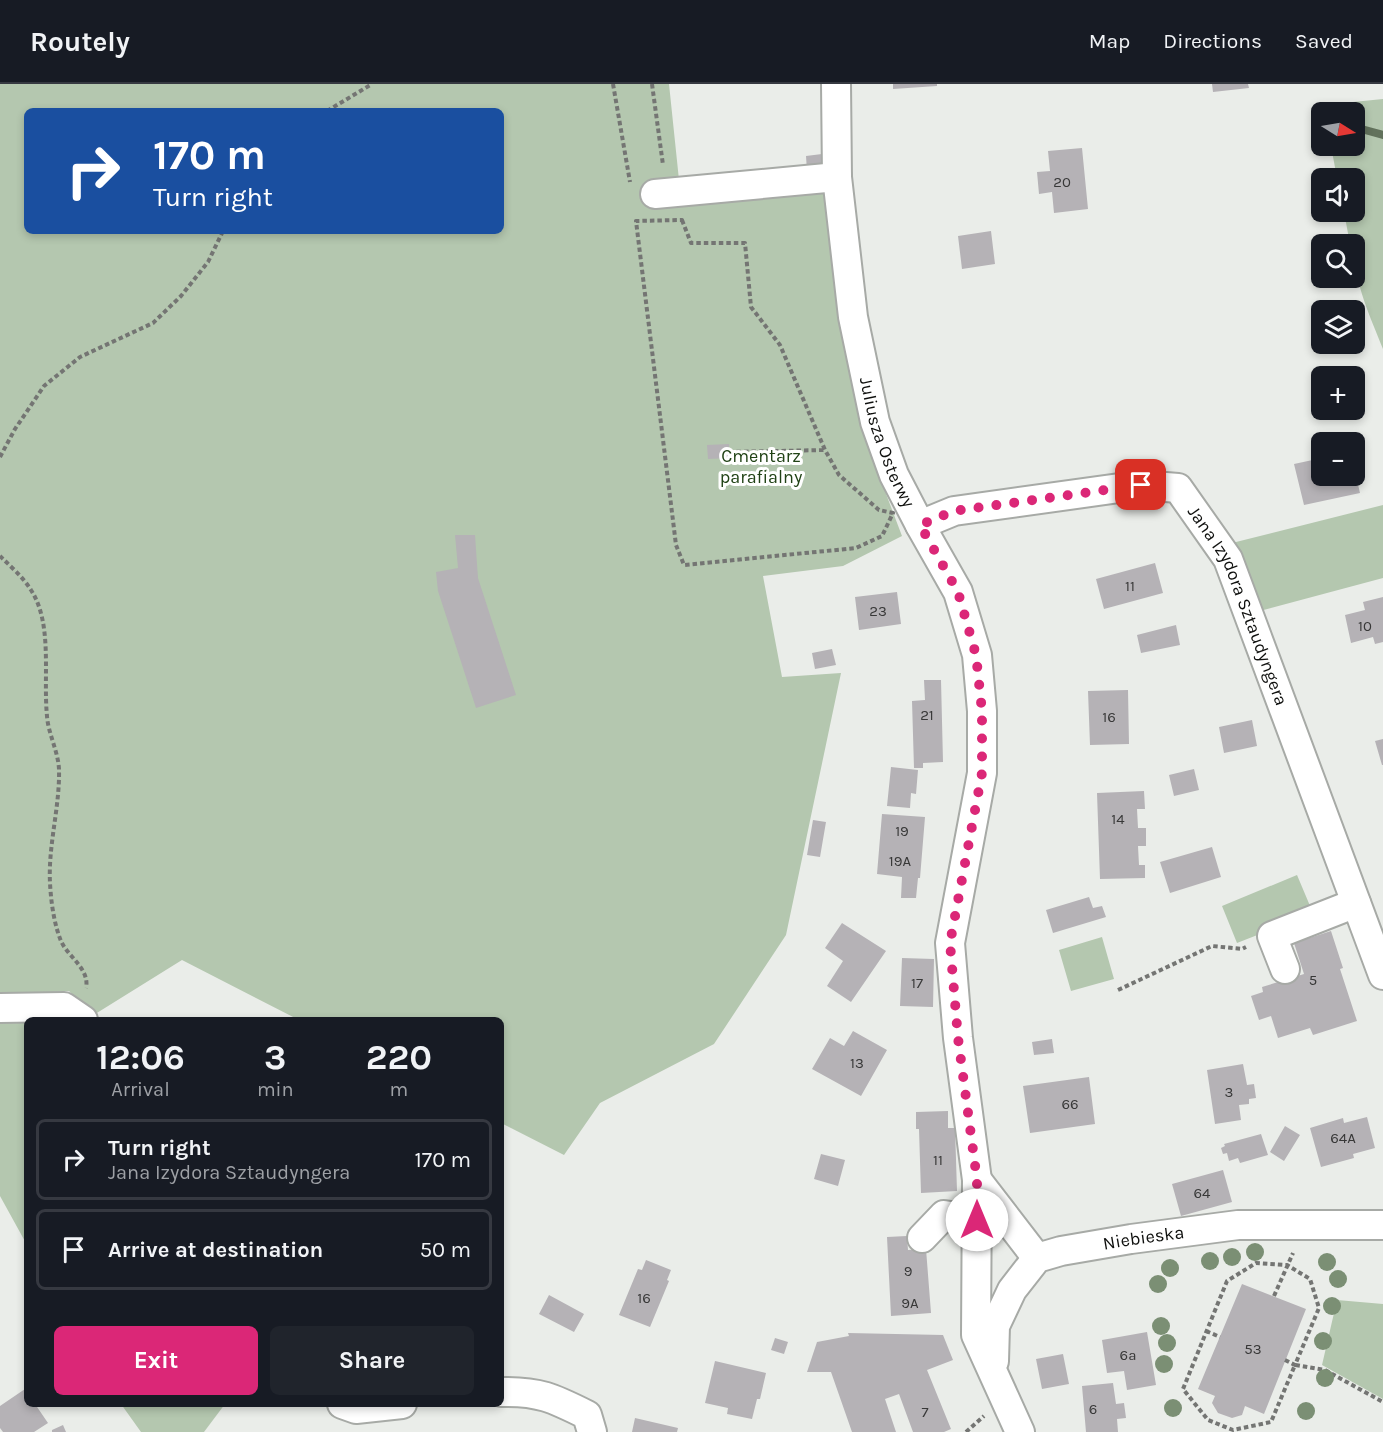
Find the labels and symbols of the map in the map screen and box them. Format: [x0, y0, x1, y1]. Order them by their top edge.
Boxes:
north arrow [1311, 102, 1365, 156]
house number: 20 [1053, 173, 1071, 191]
street label: Juliusza Osterwy [855, 375, 920, 512]
park label: Cmentarz parafialny [720, 445, 803, 488]
pin [1115, 459, 1166, 510]
street label: Jana Izydora Sztaudyngera [1183, 501, 1293, 709]
house number: 11 [1125, 577, 1135, 595]
house number: 23 [869, 602, 887, 620]
house number: 10 [1358, 617, 1372, 635]
house number: 21 [920, 706, 934, 724]
house number: 16 [1102, 708, 1116, 726]
house number: 14 [1111, 810, 1125, 828]
house number: 19 [895, 822, 909, 840]
house number: 19A [889, 852, 912, 870]
house number: 5 [1309, 971, 1317, 989]
house number: 17 [911, 974, 923, 992]
house number: 13 [850, 1054, 864, 1072]
house number: 3 [1225, 1083, 1233, 1101]
house number: 66 [1061, 1095, 1079, 1113]
house number: 64A [1330, 1129, 1356, 1147]
house number: 11 [933, 1151, 943, 1169]
house number: 64 [1194, 1184, 1211, 1202]
position arrow [945, 1188, 1009, 1252]
street label: Niebieska [1101, 1221, 1185, 1255]
house number: 9 [904, 1262, 912, 1280]
house number: 16 [637, 1289, 651, 1307]
house number: 9A [901, 1294, 919, 1312]
house number: 53 [1244, 1340, 1262, 1358]
house number: 6a [1120, 1346, 1136, 1364]
house number: 6 [1089, 1400, 1097, 1418]
house number: 7 [921, 1403, 929, 1421]

